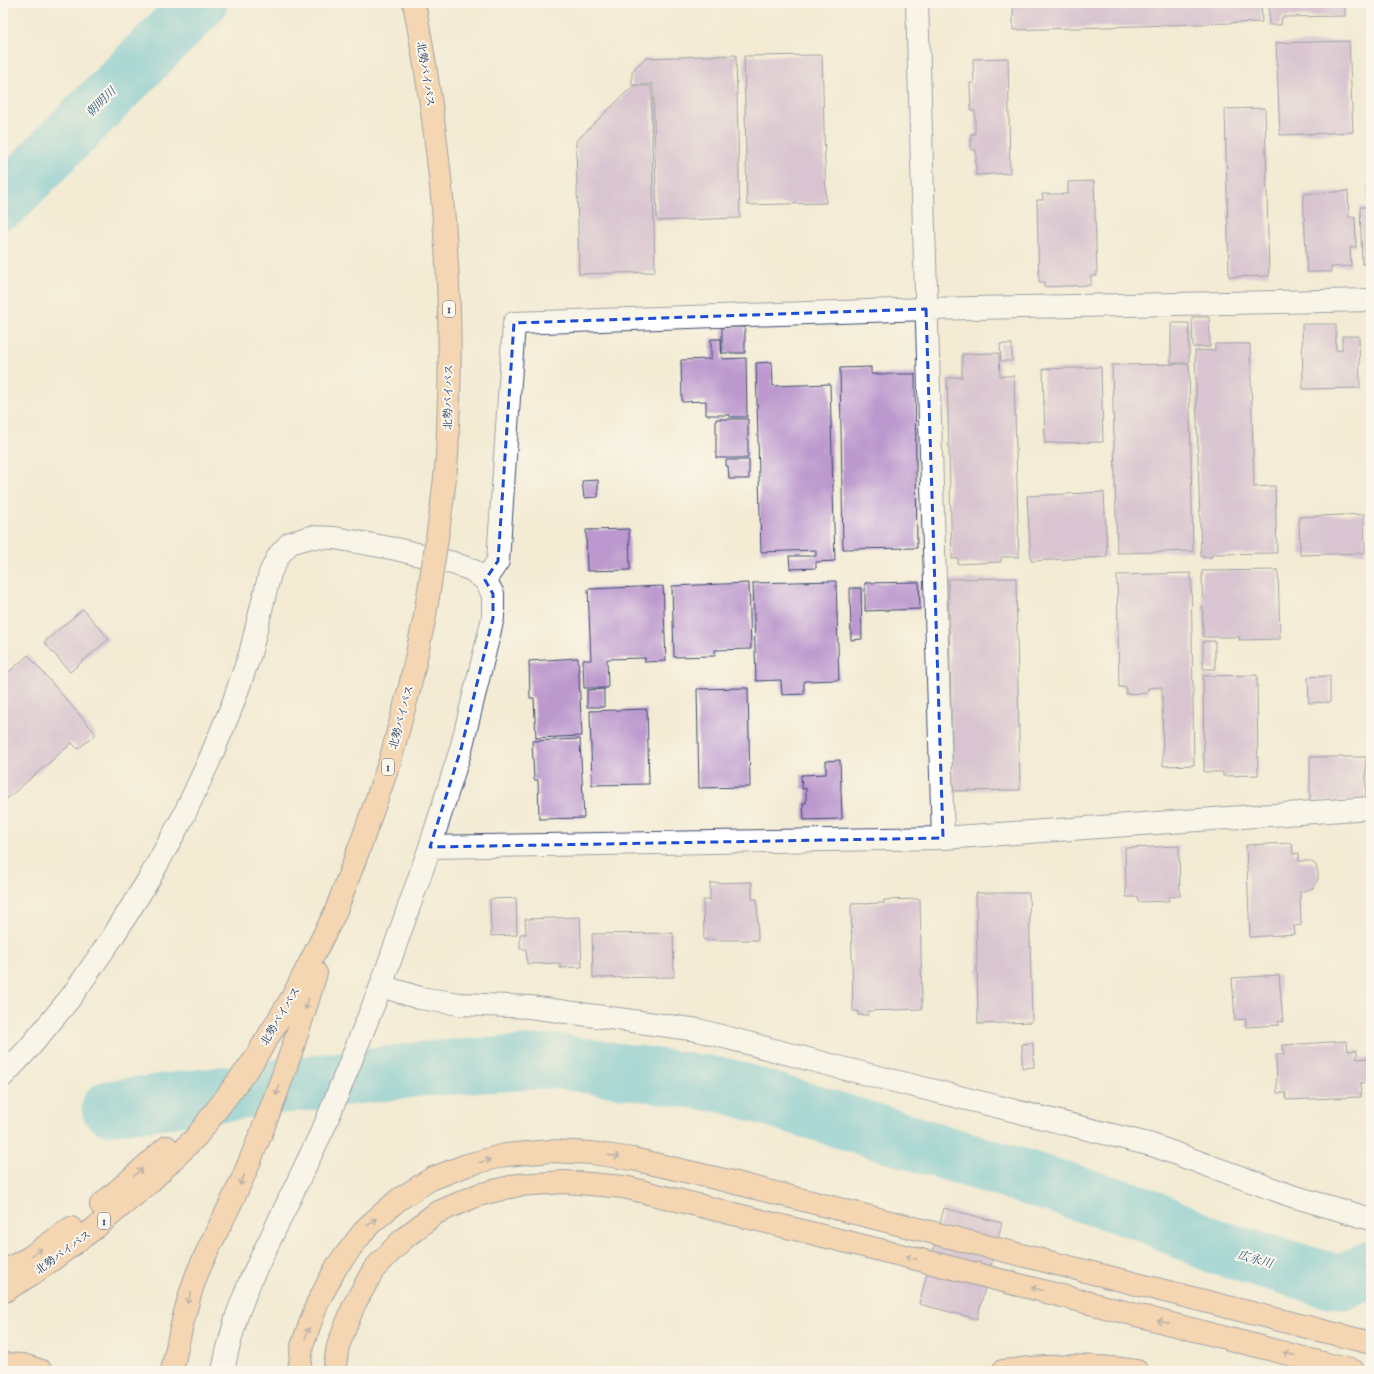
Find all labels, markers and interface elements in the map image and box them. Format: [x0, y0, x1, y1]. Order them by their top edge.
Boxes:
street label: 北勢バイパス [414, 41, 437, 108]
water label: 朝明川 [83, 83, 120, 120]
road number: 1 [443, 301, 455, 317]
street label: 北勢バイパス [441, 364, 456, 430]
street label: 北勢バイパス [387, 684, 416, 751]
road number: 1 [382, 759, 394, 775]
street label: 北勢バイパス [258, 985, 303, 1048]
one-way arrow [303, 997, 310, 1010]
one-way arrow [273, 1084, 281, 1096]
one-way arrow [607, 1152, 620, 1160]
one-way arrow [478, 1156, 491, 1164]
one-way arrow [133, 1167, 144, 1176]
one-way arrow [238, 1173, 245, 1185]
road number: 1 [98, 1213, 110, 1229]
one-way arrow [367, 1218, 378, 1227]
street label: 北勢バイパス [33, 1228, 94, 1277]
water label: 広永川 [1236, 1247, 1276, 1271]
one-way arrow [31, 1248, 42, 1256]
one-way arrow [905, 1253, 918, 1261]
one-way arrow [1031, 1285, 1044, 1293]
one-way arrow [185, 1292, 192, 1305]
one-way arrow [1157, 1318, 1170, 1325]
one-way arrow [304, 1327, 311, 1340]
one-way arrow [1283, 1350, 1296, 1357]

